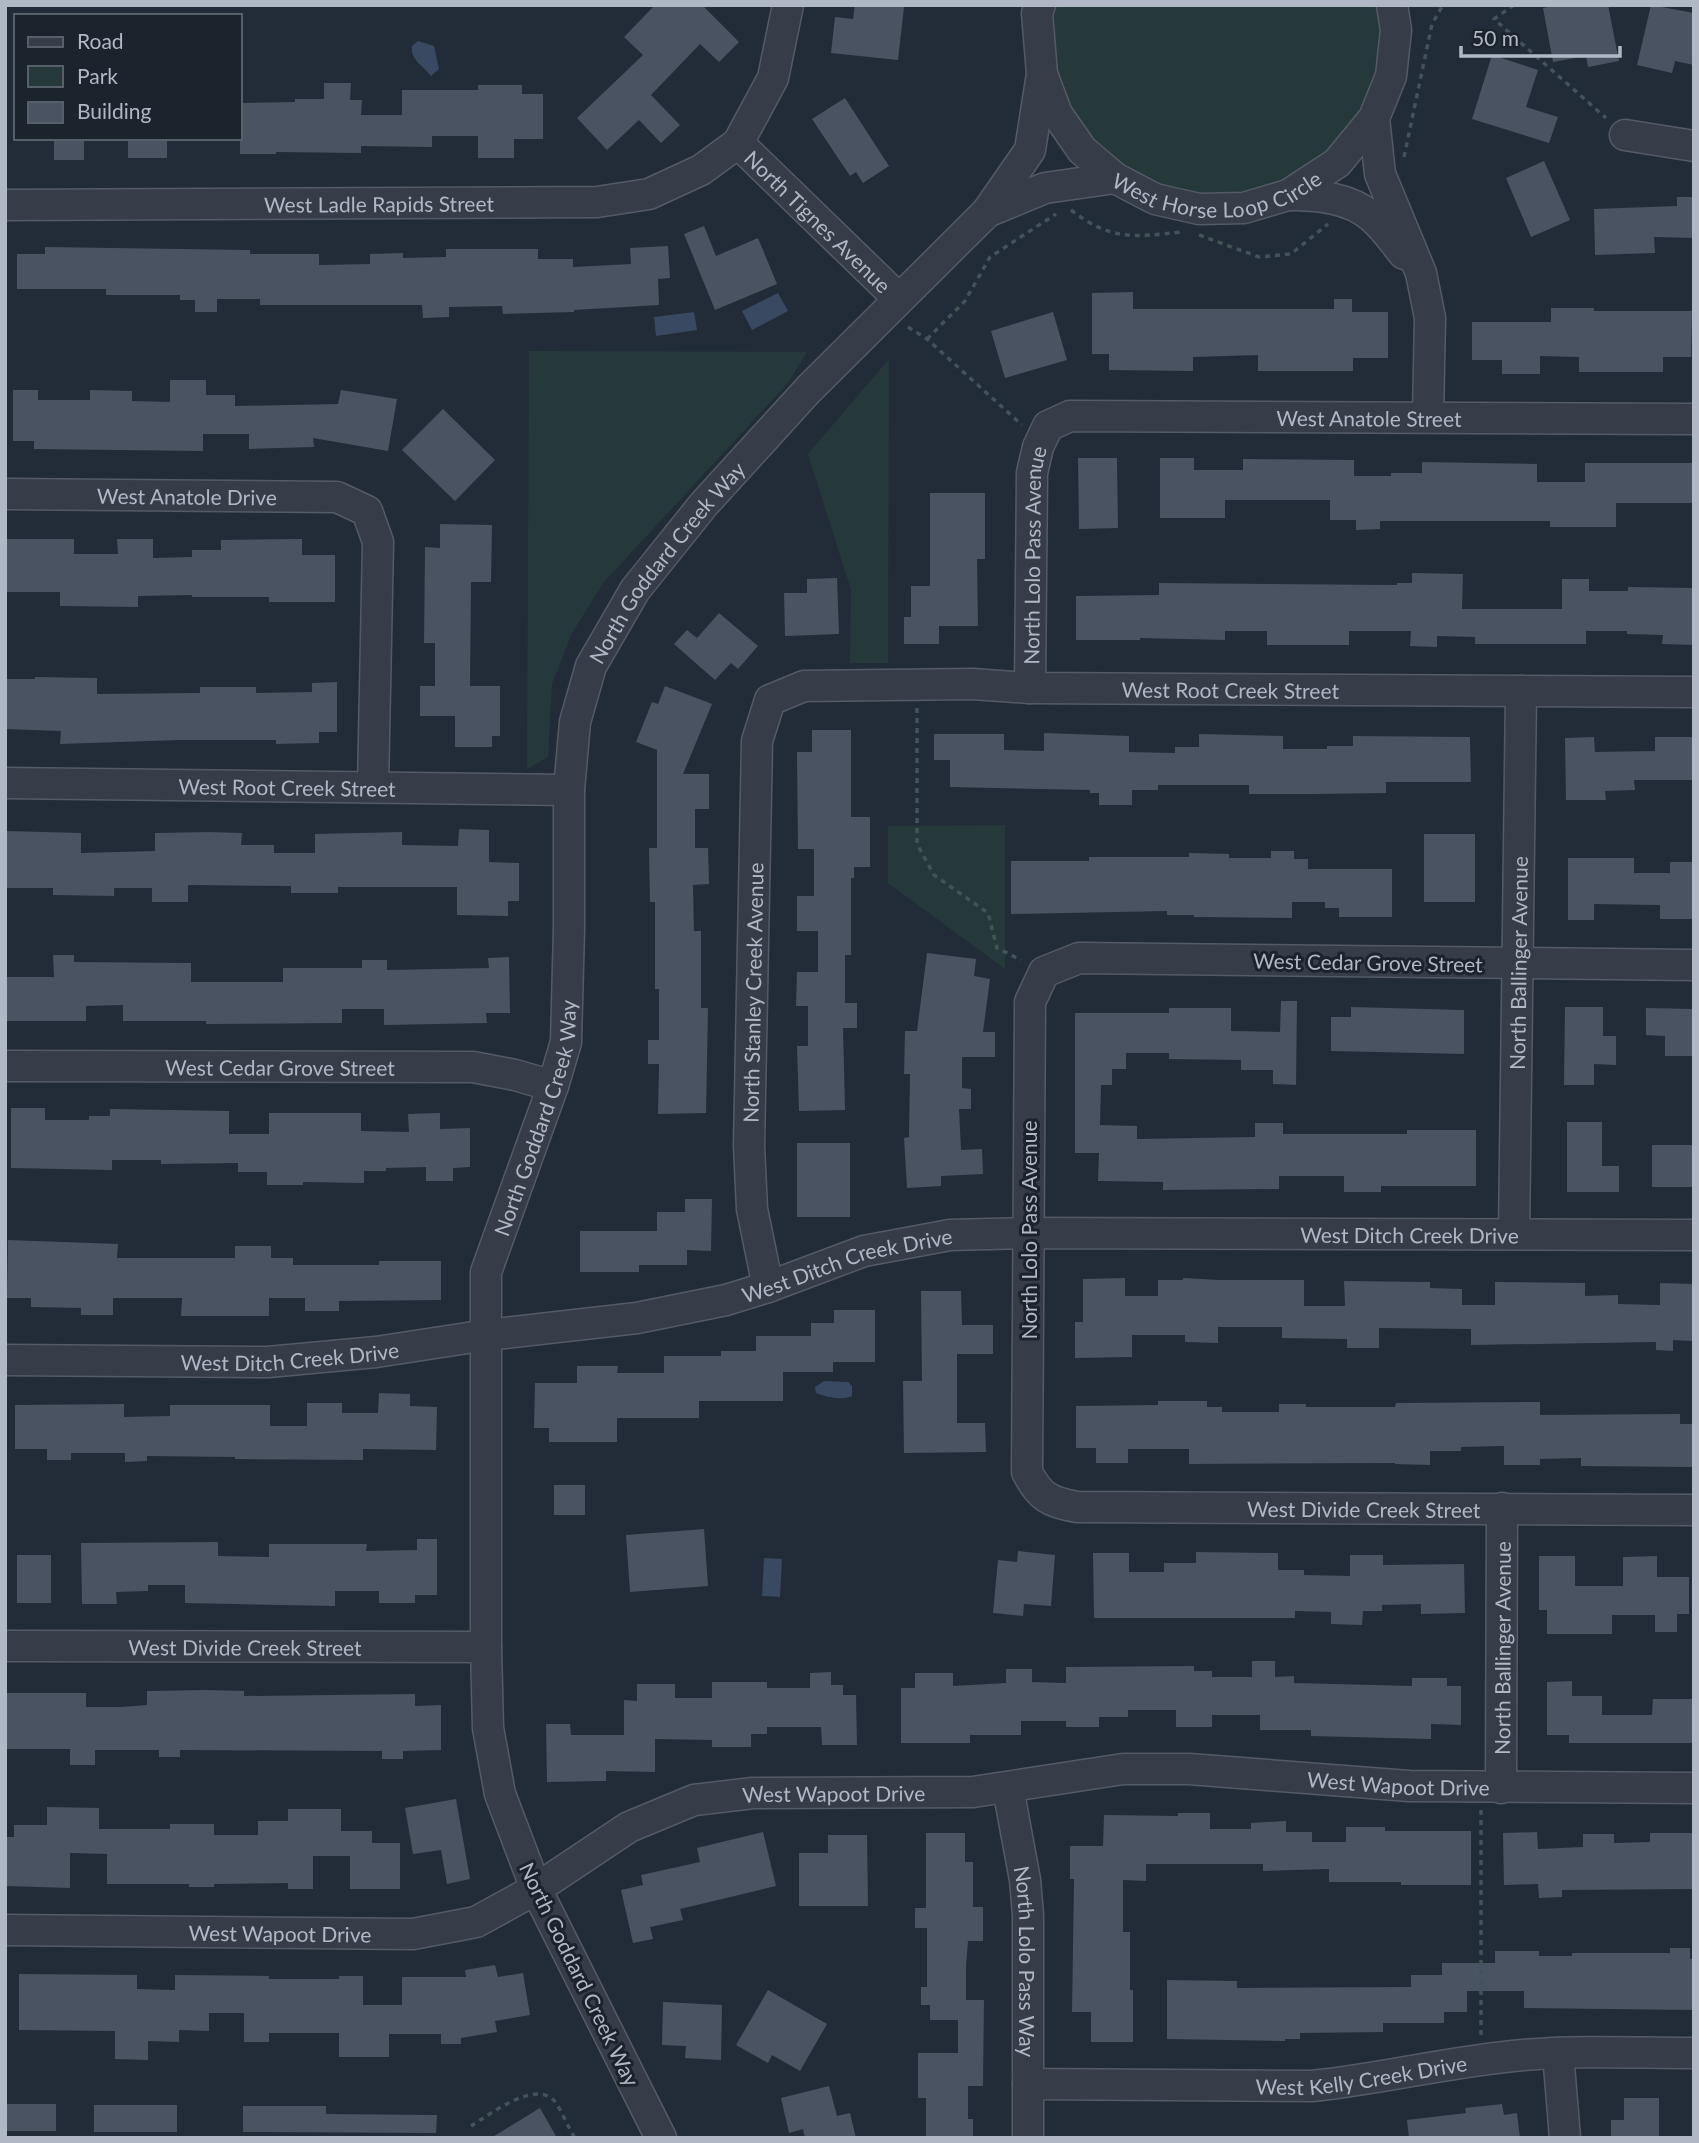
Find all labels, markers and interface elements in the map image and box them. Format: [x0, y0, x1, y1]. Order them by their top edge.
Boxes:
legend [14, 14, 242, 140]
scale bar [1461, 14, 1620, 58]
text: 50 m [1472, 25, 1519, 50]
text: Road [77, 28, 124, 53]
text: Park [77, 63, 118, 88]
text: Building [77, 98, 152, 123]
street label: North Tignes Avenue [740, 145, 897, 297]
street label: West Horse Loop Circle [1107, 157, 1325, 183]
text: West Horse Loop Circle [1109, 165, 1325, 222]
street label: West Ladle Rapids Street [264, 190, 495, 216]
street label: West Anatole Street [1276, 404, 1462, 430]
street label: North Lolo Pass Avenue [1018, 443, 1050, 665]
street label: North Goddard Creek Way [583, 456, 749, 668]
street label: West Anatole Drive [97, 482, 277, 509]
street label: West Root Creek Street [1121, 676, 1340, 702]
street label: West Root Creek Street [178, 773, 396, 800]
street label: North Ballinger Avenue [1504, 856, 1531, 1070]
street label: North Stanley Creek Avenue [737, 862, 767, 1123]
street label: West Cedar Grove Street [1253, 947, 1483, 977]
street label: North Goddard Creek Way [488, 999, 580, 1239]
street label: West Cedar Grove Street [165, 1054, 395, 1079]
street label: North Lolo Pass Avenue [1016, 1120, 1041, 1340]
street label: West Ditch Creek Drive [1300, 1221, 1519, 1247]
street label: West Ditch Creek Drive [739, 1222, 954, 1307]
street label: West Ditch Creek Drive [181, 1336, 400, 1375]
street label: West Divide Creek Street [1247, 1495, 1481, 1521]
street label: North Ballinger Avenue [1489, 1541, 1514, 1755]
street label: West Divide Creek Street [128, 1634, 362, 1659]
street label: West Wapoot Drive [1306, 1766, 1490, 1799]
street label: West Wapoot Drive [741, 1779, 925, 1807]
street label: North Goddard Creek Way [515, 1858, 645, 2090]
street label: North Lolo Pass Way [1010, 1864, 1041, 2057]
street label: West Wapoot Drive [188, 1919, 372, 1946]
street label: West Kelly Creek Drive [1255, 2050, 1469, 2099]

